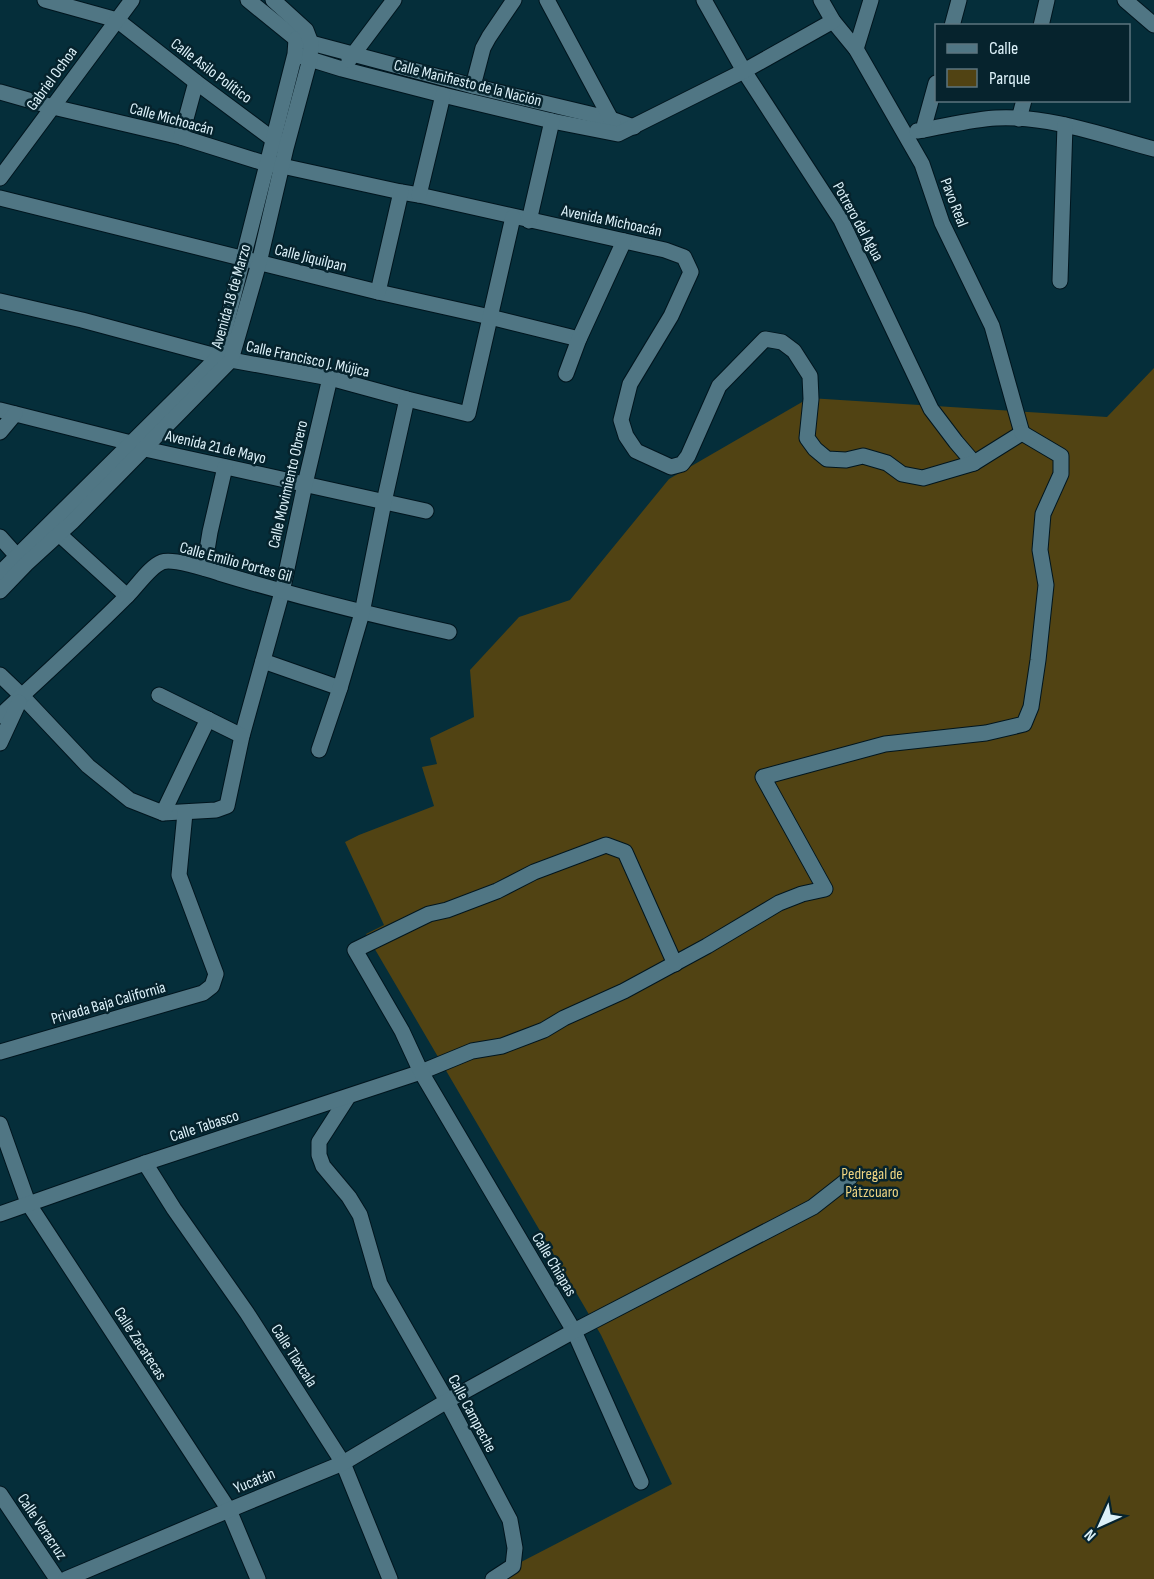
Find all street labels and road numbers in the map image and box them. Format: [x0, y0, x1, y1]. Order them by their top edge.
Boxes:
street label: Calle Asilo Político [167, 35, 255, 108]
street label: Gabriel Ochoa [23, 43, 82, 114]
street label: Calle Manifiesto de la Nación [392, 56, 544, 111]
street label: Calle Michoacán [127, 99, 216, 140]
street label: Pavo Real [936, 176, 972, 230]
street label: Potrero del Agua [828, 179, 887, 265]
street label: Avenida Michoacán [559, 201, 664, 241]
street label: Calle Jiquilpan [273, 240, 349, 277]
street label: Avenida 18 de Marzo [207, 242, 255, 352]
street label: Calle Francisco J. Mújica [244, 337, 371, 382]
street label: Calle Movimiento Obrero [265, 419, 312, 550]
street label: Avenida 21 de Mayo [162, 426, 268, 468]
street label: Calle Emilio Portes Gil [177, 538, 294, 587]
street label: Privada Baja California [49, 978, 168, 1029]
street label: Calle Tabasco [167, 1106, 241, 1147]
street label: Calle Chiapas [527, 1230, 580, 1300]
street label: Calle Zacatecas [109, 1304, 170, 1384]
street label: Calle Tlaxcala [266, 1321, 321, 1391]
street label: Calle Campeche [443, 1372, 500, 1456]
street label: Yucatán [231, 1465, 278, 1498]
street label: Calle Veracruz [13, 1490, 71, 1564]

